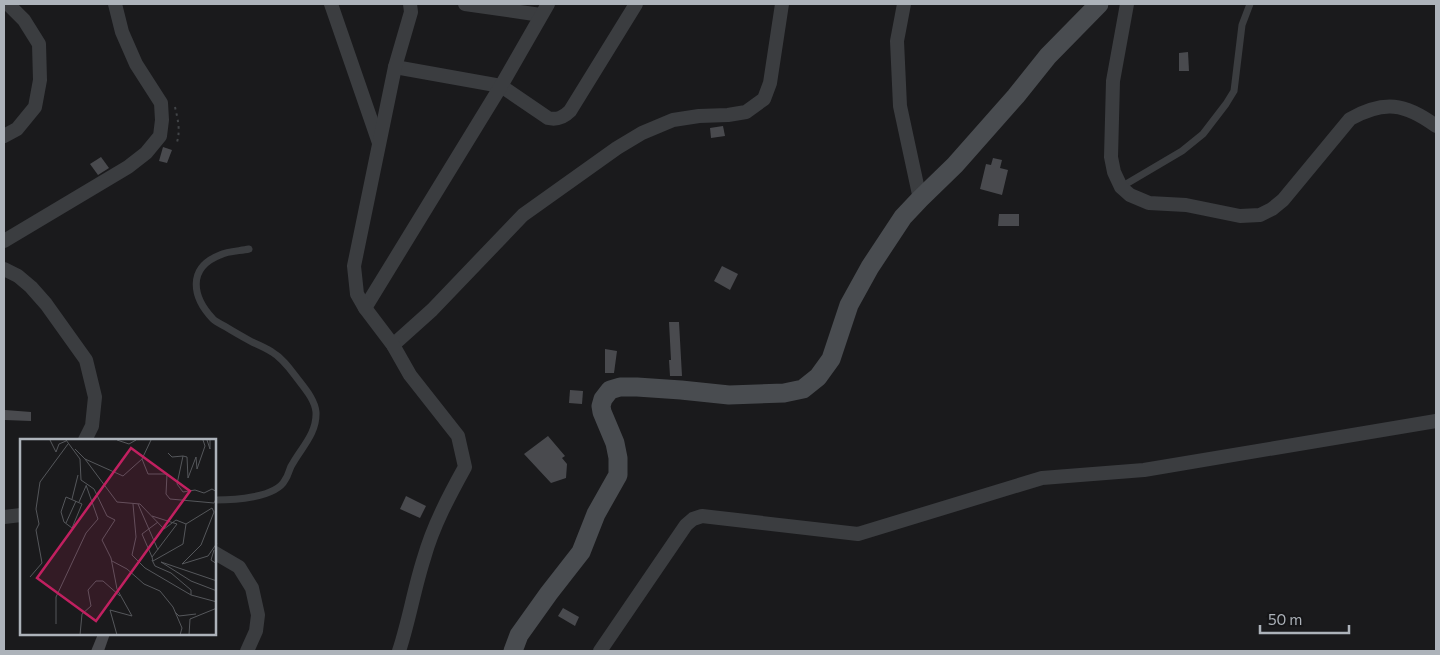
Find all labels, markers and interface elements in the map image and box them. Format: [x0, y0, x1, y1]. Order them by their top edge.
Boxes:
inset map [20, 439, 216, 635]
scale bar [1260, 602, 1349, 634]
text: 50 m [1268, 610, 1302, 628]

